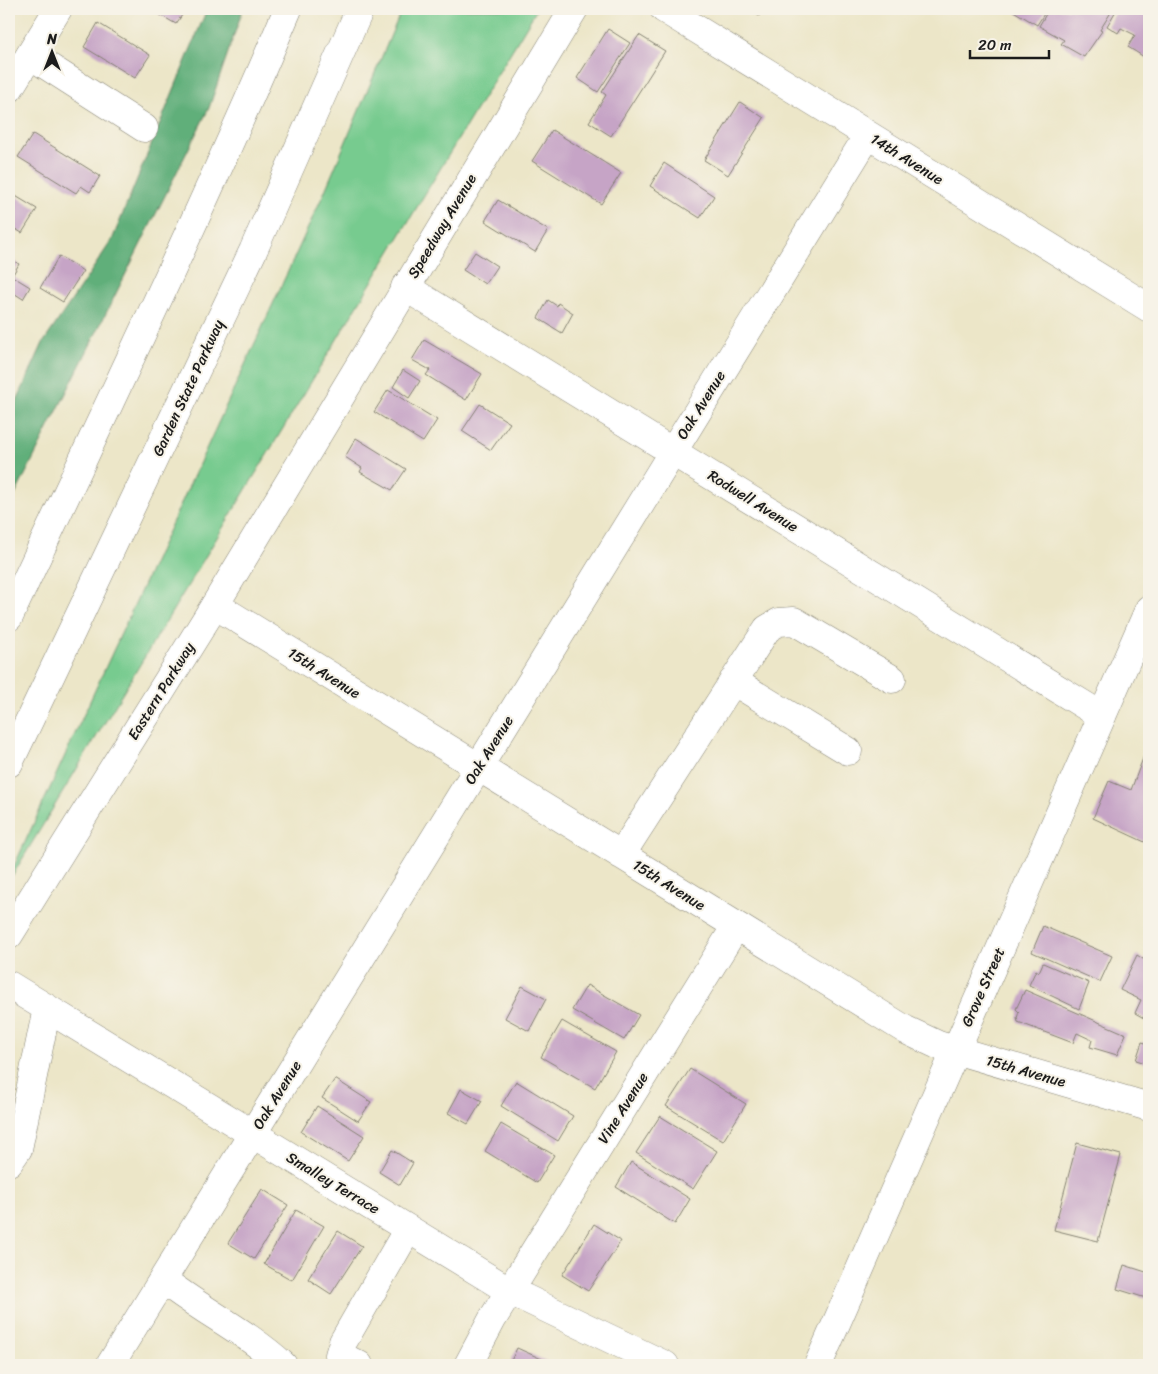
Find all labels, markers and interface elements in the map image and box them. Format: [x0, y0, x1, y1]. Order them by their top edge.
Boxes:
text: N [46, 27, 57, 52]
north arrow [28, 28, 78, 78]
scale bar [970, 28, 1049, 60]
text: 20 m [978, 32, 1012, 58]
street label: 14th Avenue [865, 126, 949, 192]
street label: Speedway Avenue [400, 169, 484, 283]
street label: Garden State Parkway [145, 315, 231, 461]
street label: Oak Avenue [669, 365, 733, 445]
street label: Rodwell Avenue [702, 463, 804, 539]
street label: Eastern Parkway [120, 637, 202, 745]
street label: 15th Avenue [282, 640, 366, 706]
street label: Oak Avenue [457, 710, 521, 790]
street label: 15th Avenue [627, 852, 711, 918]
street label: Grove Street [954, 943, 1012, 1031]
street label: 15th Avenue [983, 1047, 1069, 1095]
street label: Oak Avenue [245, 1055, 309, 1135]
street label: Vine Avenue [591, 1067, 656, 1149]
street label: Smalley Terrace [281, 1145, 385, 1221]

